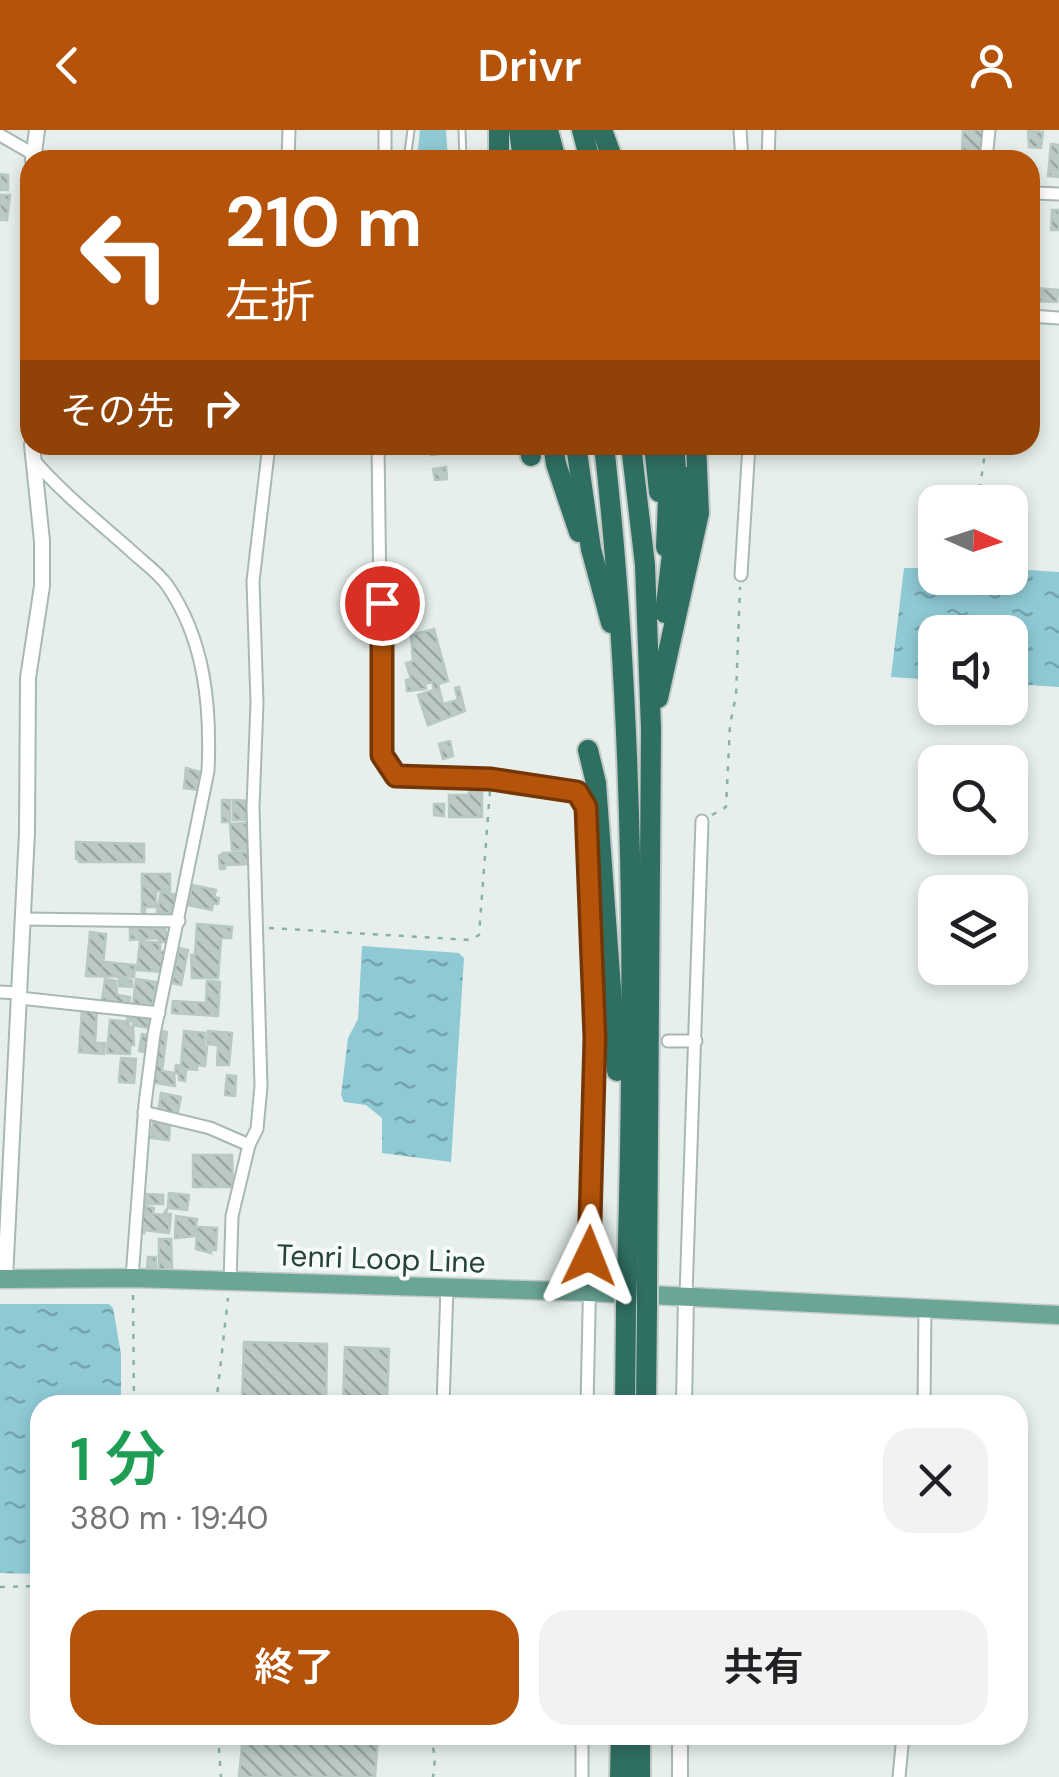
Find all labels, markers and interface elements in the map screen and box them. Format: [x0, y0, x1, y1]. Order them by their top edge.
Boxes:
text: Drivr [477, 36, 582, 95]
icon: back [40, 38, 95, 93]
icon: person [964, 38, 1019, 93]
text: 210 m [225, 177, 422, 268]
icon: left [60, 190, 190, 320]
text: 左折 [225, 272, 315, 331]
icon: right [194, 380, 249, 435]
text: その先 [60, 386, 174, 436]
north arrow [918, 485, 1028, 595]
map controls [918, 485, 1028, 985]
pin [340, 561, 425, 646]
icon: arrive [355, 576, 410, 631]
button: sound [918, 615, 1028, 725]
button: search [918, 745, 1028, 855]
button: layers [918, 875, 1028, 985]
position arrow [537, 1204, 641, 1308]
street label: Tenri Loop Line [276, 1235, 486, 1282]
text: 1 分 [70, 1420, 166, 1499]
button: close [883, 1428, 988, 1533]
text: 380 m · 19:40 [70, 1497, 269, 1539]
button: 終了 [70, 1610, 519, 1725]
button: 共有 [539, 1610, 988, 1725]

